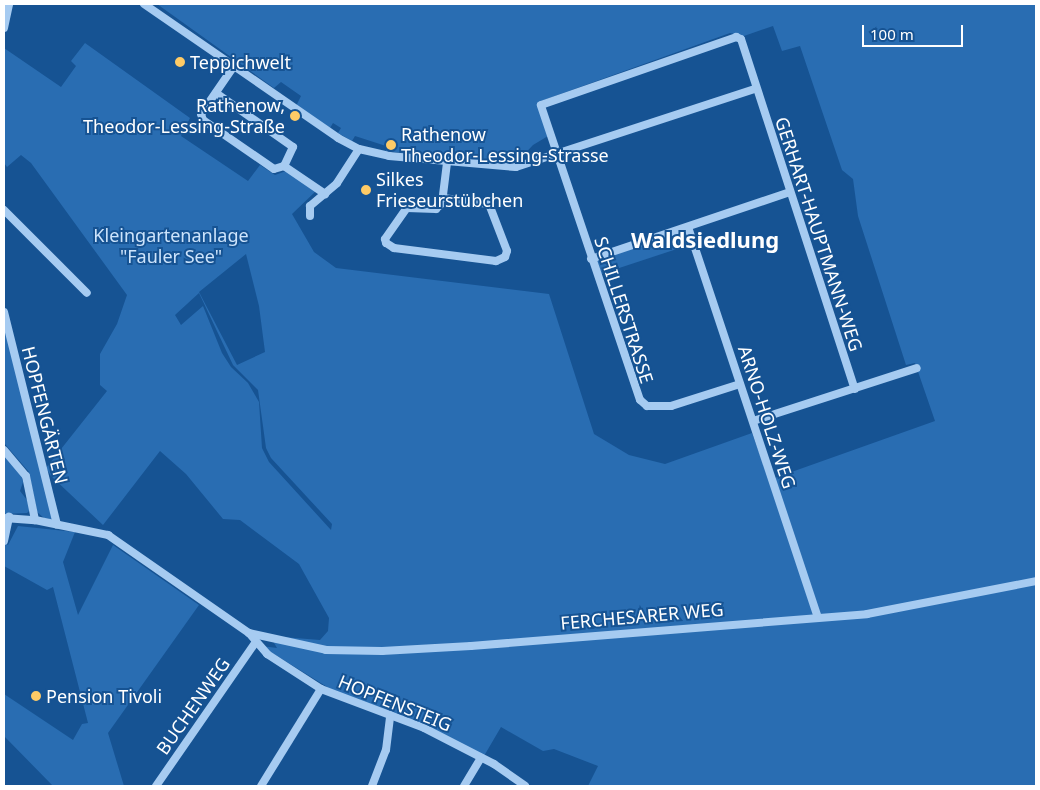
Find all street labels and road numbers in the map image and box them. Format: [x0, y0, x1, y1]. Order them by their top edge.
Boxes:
street label: GERHART-HAUPTMANN-WEG [771, 114, 867, 354]
street label: SCHILLERSTRASSE [590, 234, 658, 386]
street label: ARNO-HOLZ-WEG [734, 343, 800, 491]
street label: HOPFENGÄRTEN [17, 344, 73, 486]
street label: FERCHESARER WEG [560, 598, 724, 634]
street label: BUCHENWEG [152, 653, 234, 759]
street label: HOPFENSTEIG [335, 670, 455, 736]

